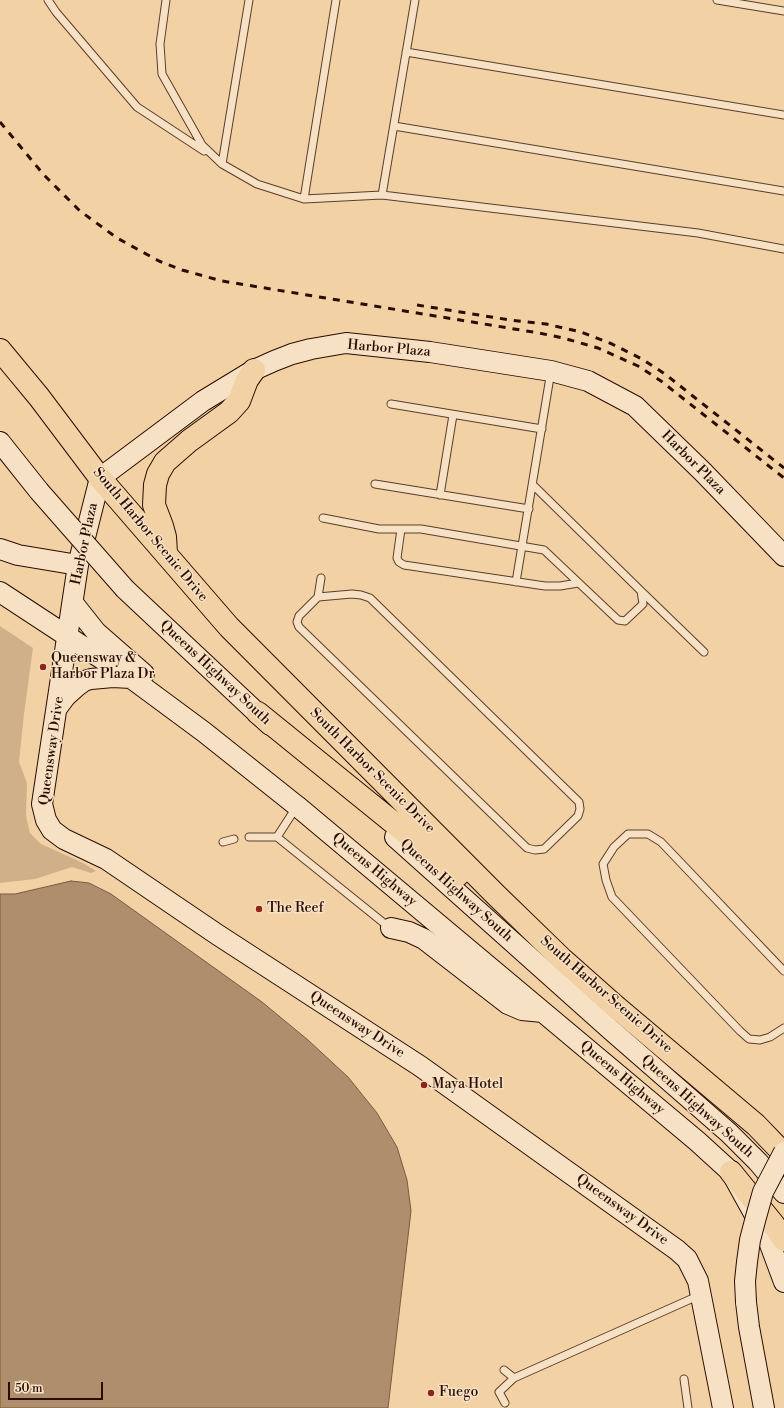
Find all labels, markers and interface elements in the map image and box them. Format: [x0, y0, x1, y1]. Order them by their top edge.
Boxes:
street label: Harbor Plaza [347, 337, 431, 361]
street label: Harbor Plaza [657, 427, 729, 499]
street label: South Harbor Scenic Drive [89, 464, 211, 606]
street label: Harbor Plaza [68, 501, 102, 587]
street label: Queens Highway South [156, 617, 274, 729]
place label: Queensway & Harbor Plaza Dr [51, 651, 154, 684]
marker: Queensway & Harbor Plaza Dr [38, 662, 48, 672]
street label: Queensway Drive [36, 695, 68, 807]
street label: South Harbor Scenic Drive [306, 705, 438, 837]
street label: Queens Highway [328, 830, 420, 910]
street label: Queens Highway South [396, 836, 516, 946]
place label: The Reef [267, 901, 324, 917]
marker: The Reef [254, 904, 264, 914]
street label: South Harbor Scenic Drive [536, 933, 676, 1057]
street label: Queensway Drive [306, 988, 408, 1062]
street label: Queens Highway [576, 1038, 668, 1118]
street label: Queens Highway South [637, 1052, 757, 1162]
place label: Maya Hotel [432, 1077, 503, 1093]
marker: Maya Hotel [419, 1080, 429, 1090]
street label: Queensway Drive [573, 1171, 671, 1249]
scale bar [10, 1374, 105, 1400]
text: 50 m [15, 1381, 43, 1396]
place label: Fuego [439, 1385, 478, 1401]
marker: Fuego [426, 1388, 436, 1398]

